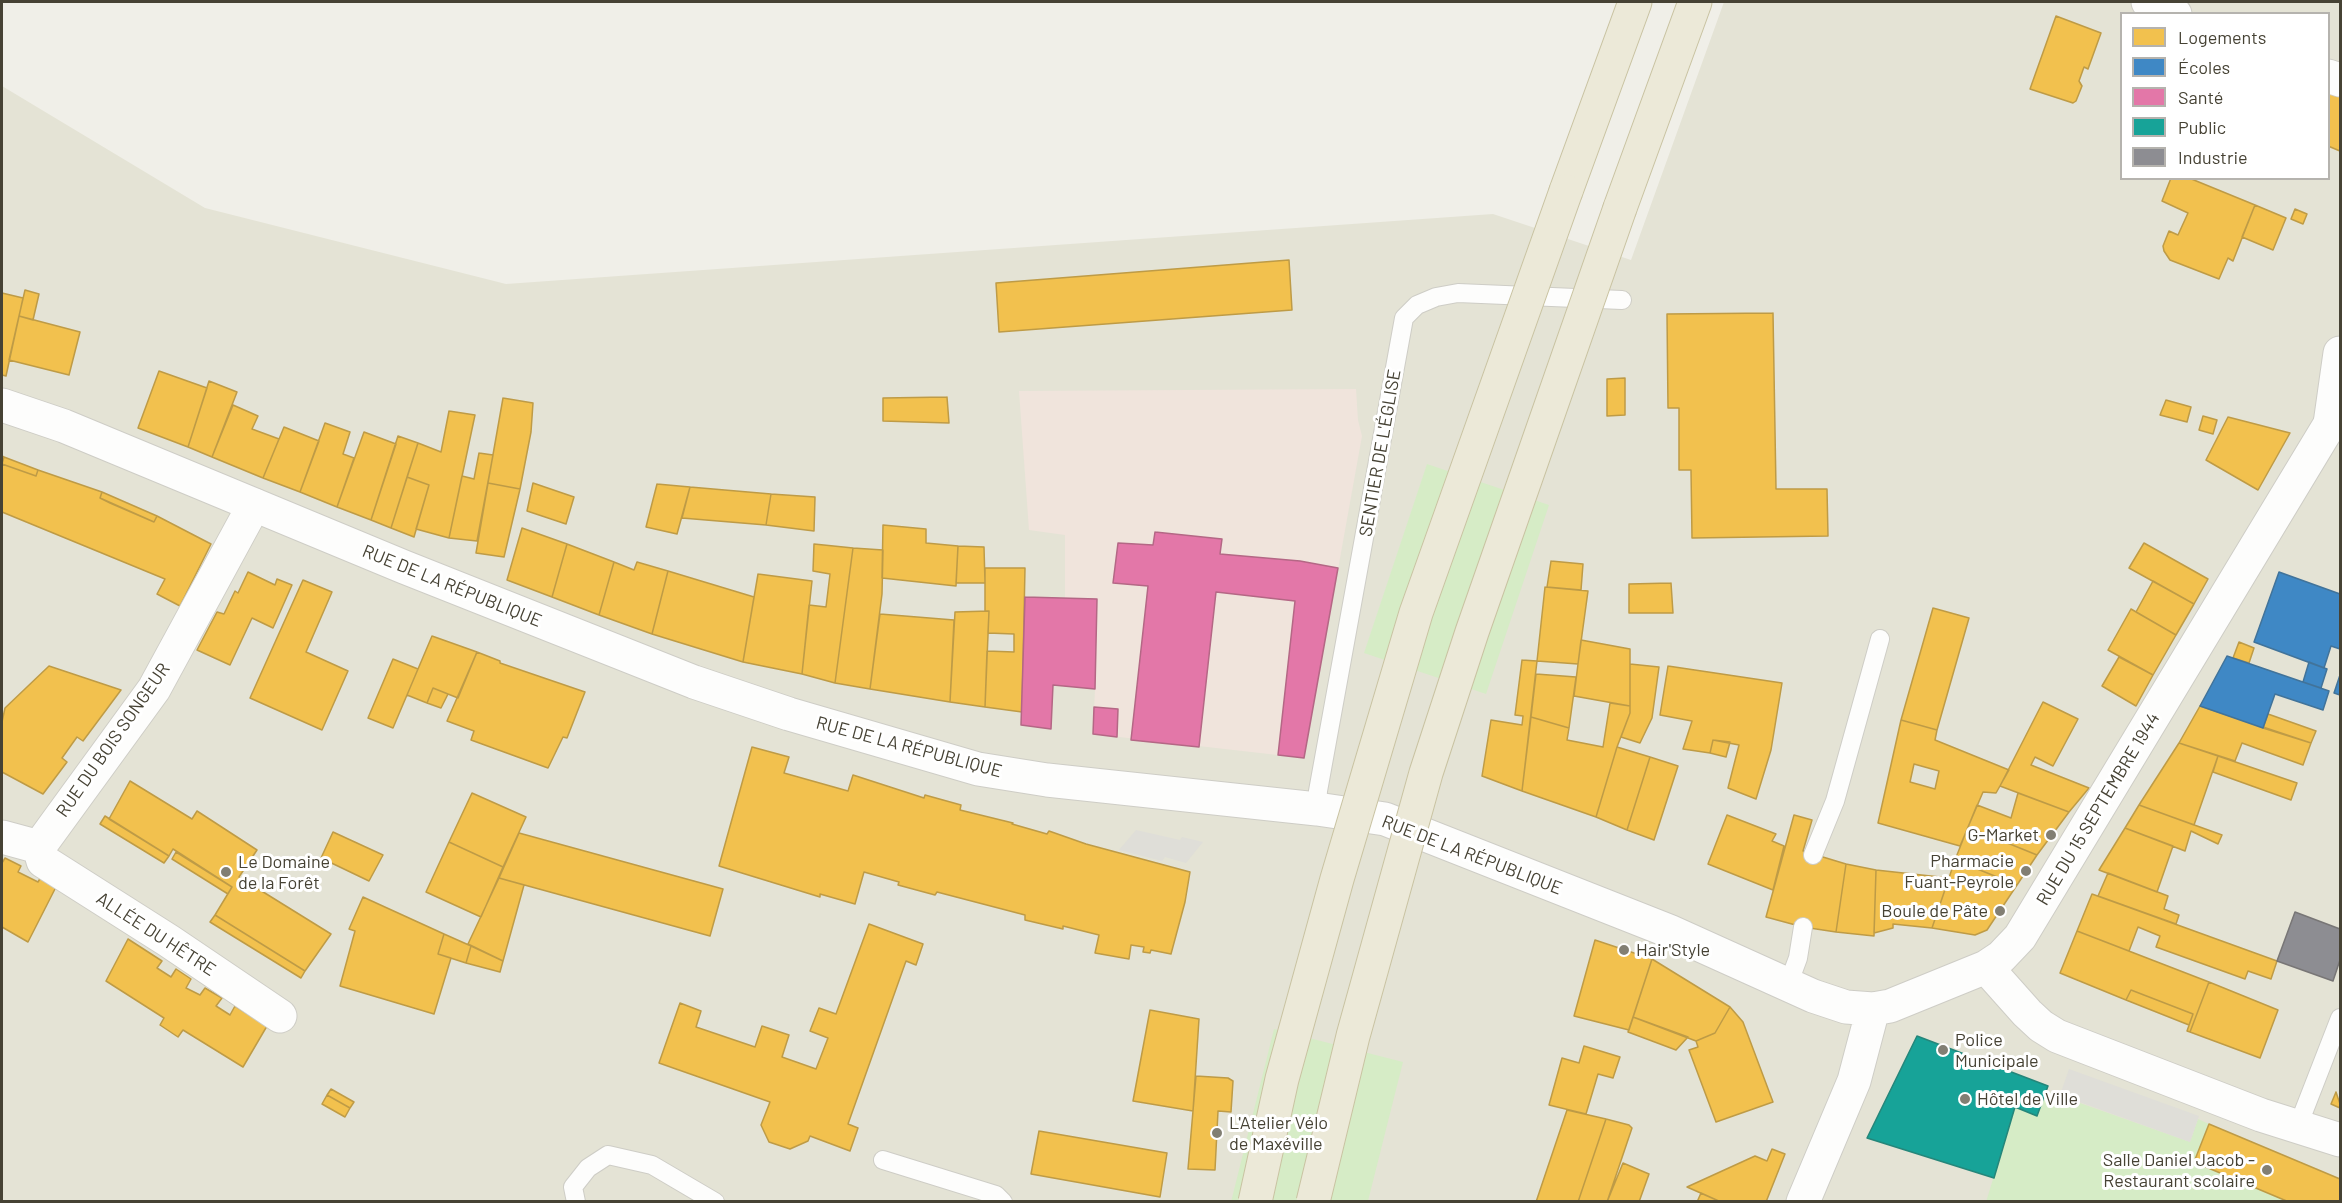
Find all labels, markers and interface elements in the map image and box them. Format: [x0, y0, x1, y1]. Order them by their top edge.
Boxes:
legend [2120, 12, 2330, 180]
text: Logements [2178, 26, 2267, 48]
text: Écoles [2178, 56, 2230, 78]
text: Santé [2178, 86, 2223, 108]
text: Public [2178, 116, 2226, 138]
text: Industrie [2178, 146, 2248, 168]
street label: SENTIER DE L'ÉGLISE [1355, 368, 1405, 538]
street label: RUE DE LA RÉPUBLIQUE [359, 540, 545, 632]
street label: RUE DU BOIS SONGEUR [52, 659, 174, 821]
street label: RUE DU 15 SEPTEMBRE 1944 [2032, 709, 2164, 909]
street label: RUE DE LA RÉPUBLIQUE [814, 712, 1004, 782]
street label: RUE DE LA RÉPUBLIQUE [1379, 811, 1565, 899]
place label: G-Market [1968, 824, 2039, 846]
marker: G-Market [2044, 828, 2058, 842]
place label: Pharmacie Fuant-Peyrole [1904, 850, 2014, 892]
place label: Le Domaine de la Forêt [238, 851, 330, 894]
marker: Pharmacie Fuant-Peyrole [2019, 864, 2033, 878]
marker: Le Domaine de la Forêt [219, 865, 233, 879]
street label: ALLÉE DU HÊTRE [92, 887, 220, 981]
place label: Boule de Pâte [1881, 900, 1988, 922]
marker: Boule de Pâte [1993, 904, 2007, 918]
place label: Hair'Style [1636, 939, 1710, 961]
marker: Hair'Style [1617, 943, 1631, 957]
place label: Police Municipale [1955, 1029, 2039, 1072]
marker: Police Municipale [1936, 1043, 1950, 1057]
place label: Hôtel de Ville [1977, 1088, 2078, 1110]
marker: Hôtel de Ville [1958, 1092, 1972, 1106]
place label: L'Atelier Vélo de Maxéville [1229, 1112, 1328, 1154]
marker: L'Atelier Vélo de Maxéville [1210, 1126, 1224, 1140]
place label: Salle Daniel Jacob - Restaurant scolaire [2103, 1149, 2255, 1192]
marker: Salle Daniel Jacob - Restaurant scolaire [2260, 1163, 2274, 1177]

